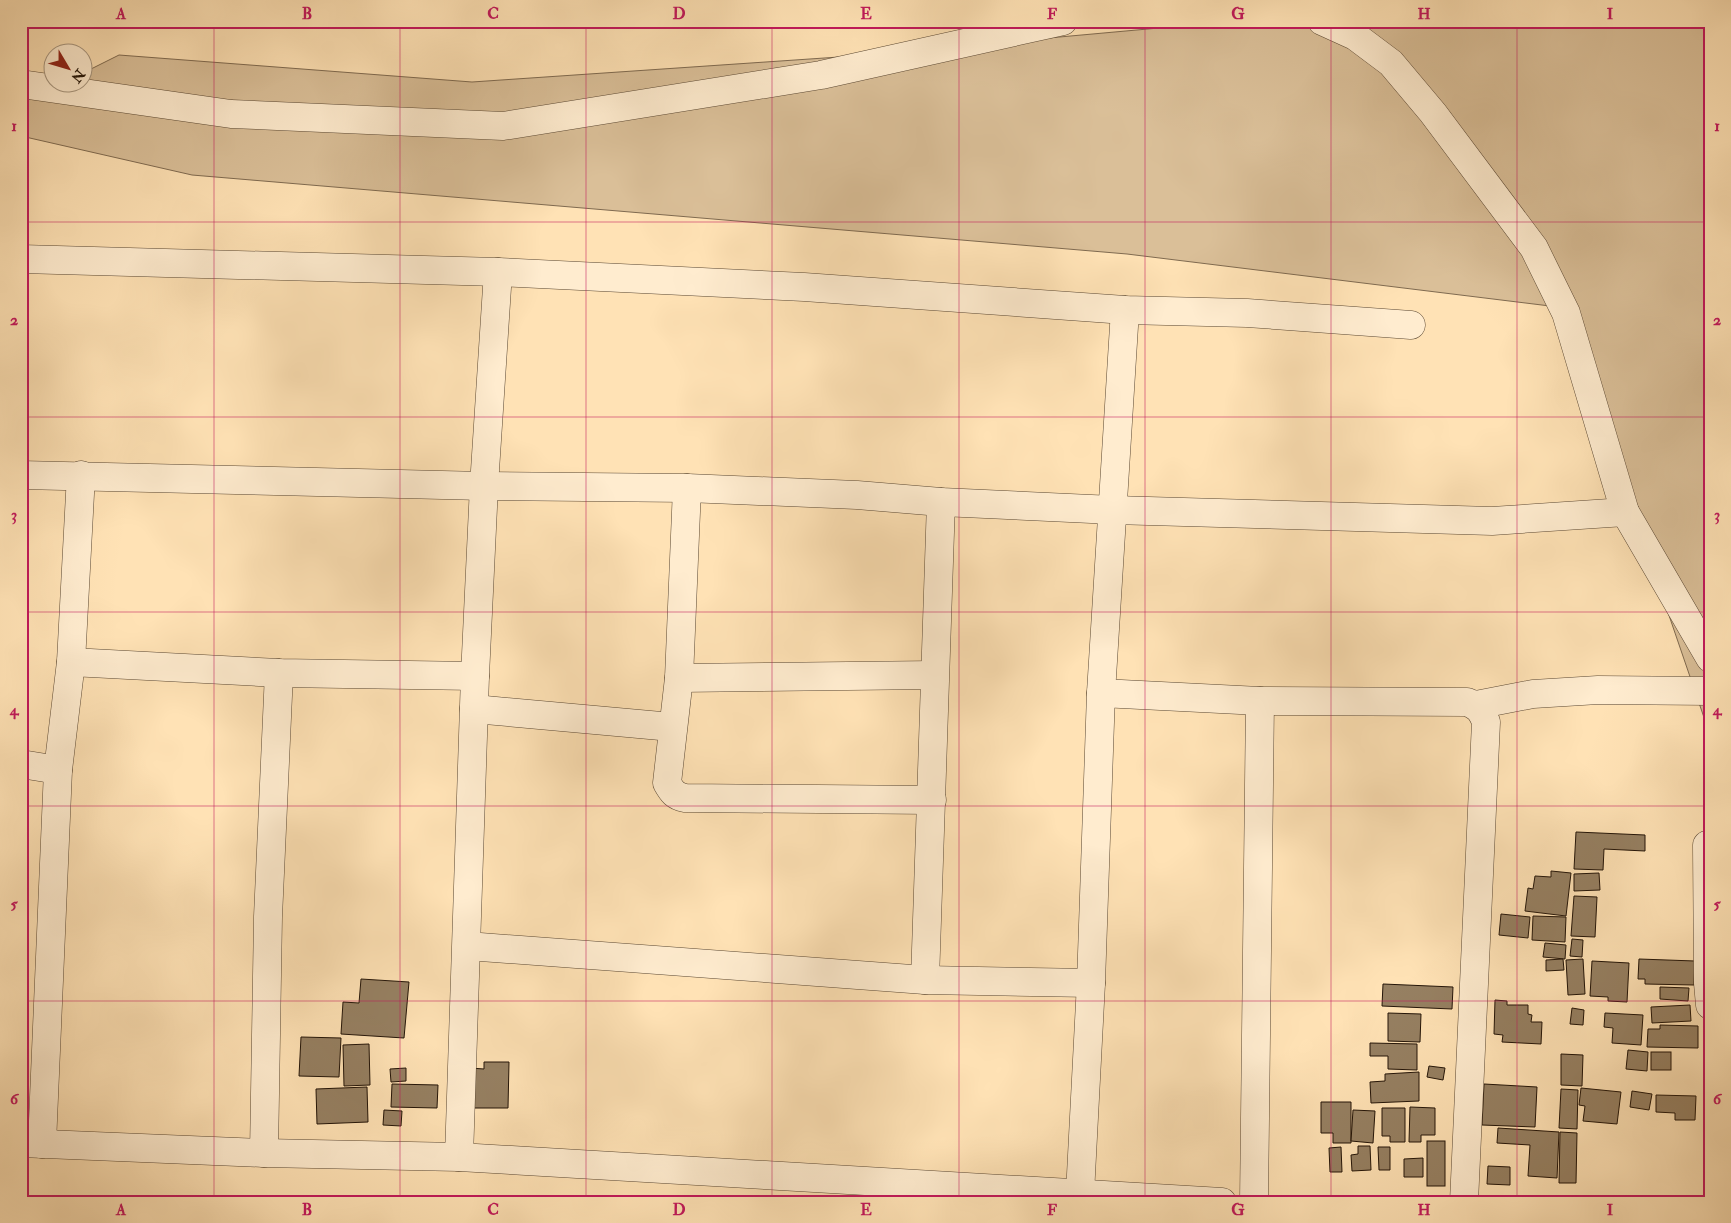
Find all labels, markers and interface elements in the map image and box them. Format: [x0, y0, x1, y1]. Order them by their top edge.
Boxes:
text: A [115, 4, 127, 24]
text: B [302, 4, 312, 24]
text: C [487, 4, 499, 24]
text: D [672, 4, 686, 24]
text: E [860, 4, 872, 24]
text: F [1047, 4, 1057, 24]
text: G [1231, 4, 1245, 24]
text: H [1417, 4, 1431, 24]
text: I [1607, 4, 1614, 24]
north arrow [42, 42, 92, 92]
text: N [67, 65, 89, 86]
text: 1 [11, 116, 17, 136]
text: 1 [1714, 116, 1720, 136]
text: 2 [10, 310, 18, 330]
text: 2 [1713, 310, 1721, 330]
text: 3 [11, 505, 17, 525]
text: 3 [1714, 505, 1720, 525]
text: 4 [9, 700, 20, 720]
text: 4 [1712, 700, 1723, 720]
text: 5 [10, 894, 18, 914]
text: 5 [1713, 894, 1721, 914]
text: 6 [10, 1089, 20, 1109]
text: 6 [1713, 1089, 1723, 1109]
text: A [115, 1200, 127, 1220]
text: B [302, 1200, 312, 1220]
text: C [487, 1200, 499, 1220]
text: D [672, 1200, 686, 1220]
text: E [860, 1200, 872, 1220]
text: F [1047, 1200, 1057, 1220]
text: G [1231, 1200, 1245, 1220]
text: H [1417, 1200, 1431, 1220]
text: I [1607, 1200, 1614, 1220]

